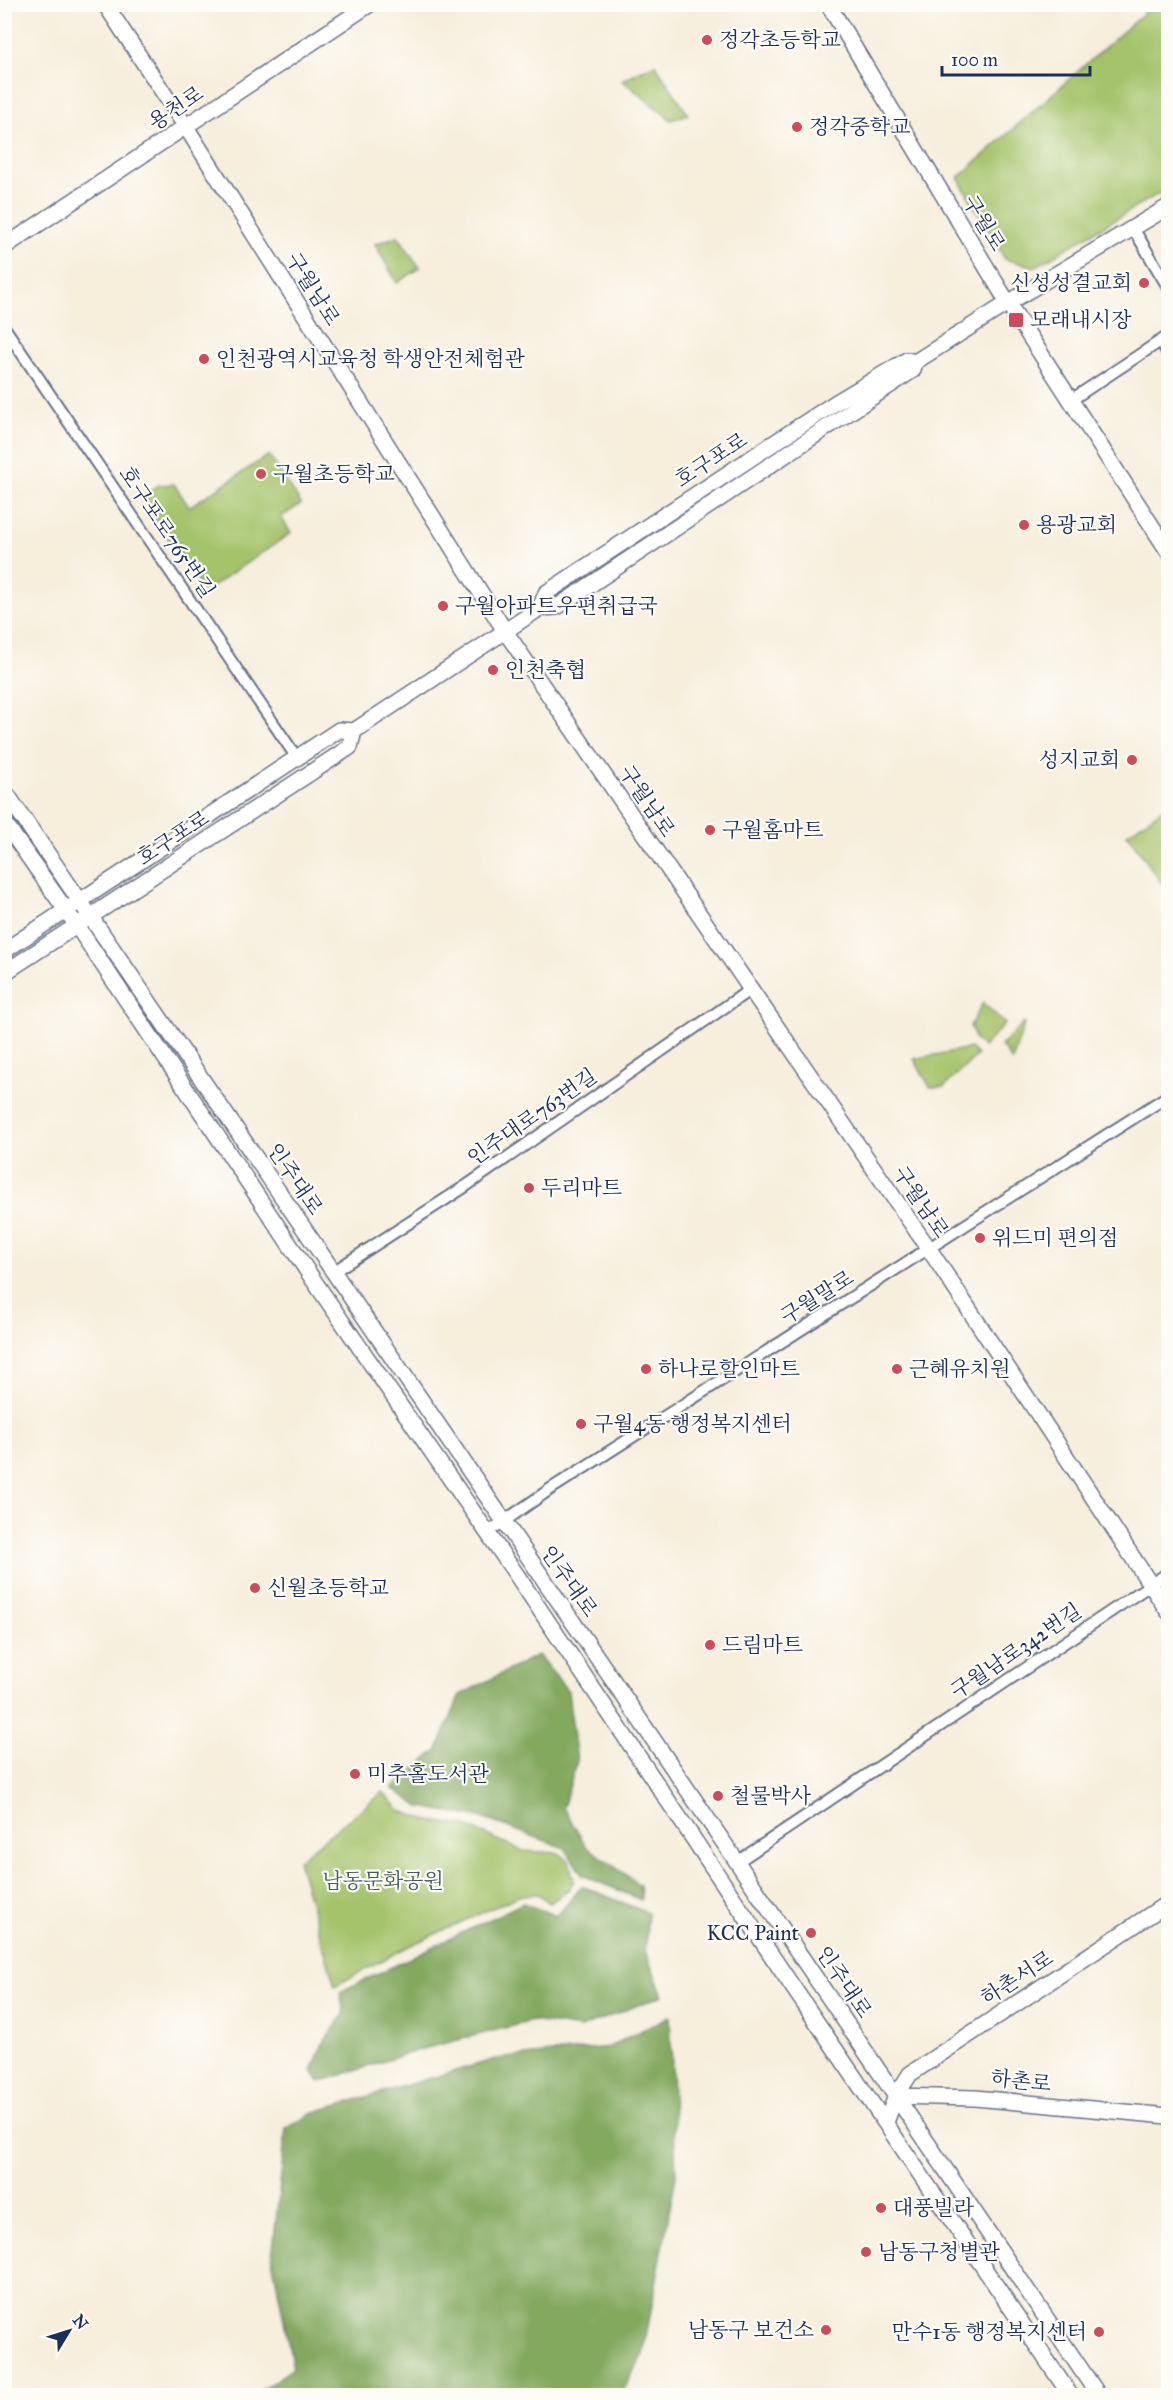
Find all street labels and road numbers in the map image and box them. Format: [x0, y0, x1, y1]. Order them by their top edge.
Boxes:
street label: 용천로 [144, 80, 208, 136]
street label: 구월로 [957, 190, 1011, 256]
street label: 구월남로 [280, 248, 346, 330]
street label: 호구포로 [670, 427, 752, 493]
street label: 호구포로765번길 [113, 461, 221, 603]
street label: 구월남로 [614, 760, 680, 842]
street label: 호구포로 [132, 805, 214, 871]
street label: 인주대로763번길 [462, 1063, 602, 1171]
street label: 인주대로 [262, 1138, 328, 1220]
street label: 구월남로 [888, 1161, 954, 1243]
street label: 구월말로 [776, 1264, 858, 1330]
street label: 인주대로 [535, 1540, 603, 1622]
street label: 구월남로342번길 [946, 1598, 1086, 1704]
street label: 인주대로 [811, 1941, 877, 2023]
street label: 하촌서로 [976, 1945, 1058, 2011]
street label: 하촌로 [989, 2065, 1053, 2097]

